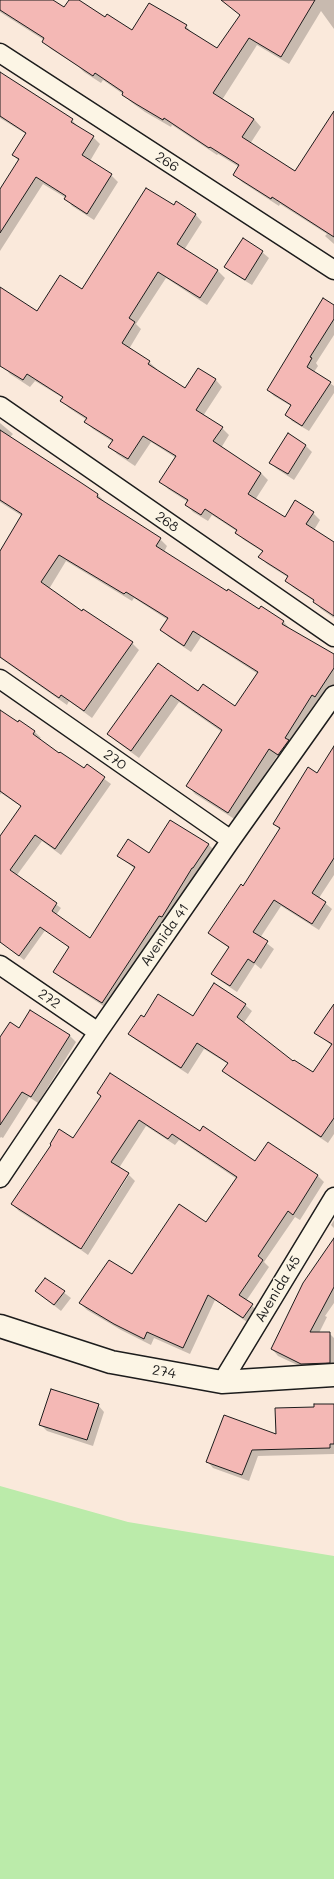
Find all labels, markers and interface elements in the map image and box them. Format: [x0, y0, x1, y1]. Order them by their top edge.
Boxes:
street label: 266 [152, 148, 182, 176]
street label: 268 [152, 508, 182, 536]
street label: 270 [100, 746, 130, 774]
street label: Avenida 41 [137, 900, 193, 970]
street label: 272 [35, 985, 63, 1013]
street label: Avenida 45 [252, 1253, 304, 1325]
street label: 274 [151, 1362, 177, 1382]

